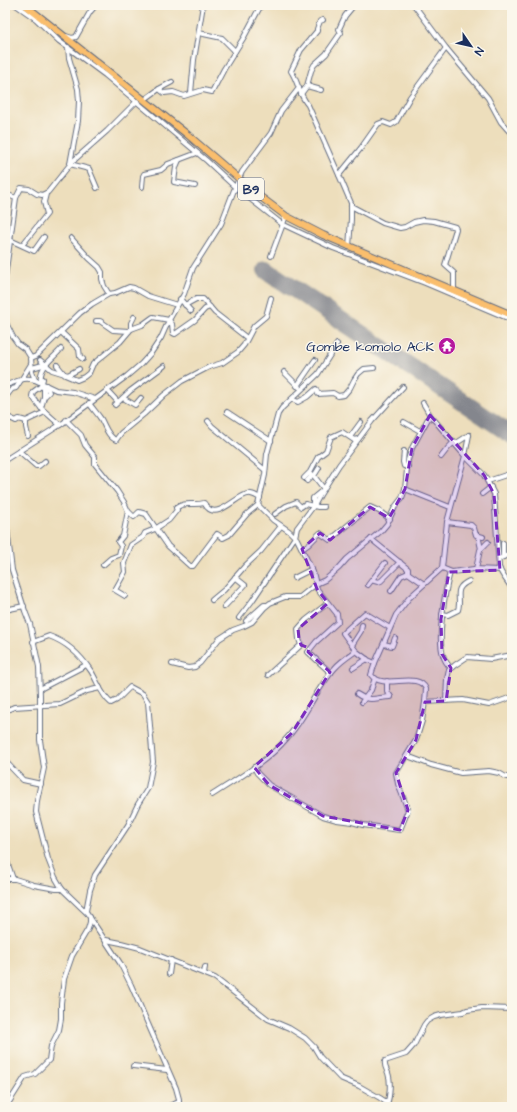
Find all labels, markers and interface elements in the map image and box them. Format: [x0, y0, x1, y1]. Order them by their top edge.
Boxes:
north arrow [451, 26, 491, 66]
text: N [471, 44, 487, 58]
road number: B9 [238, 178, 264, 200]
temple icon: Gombe komolo ACK [437, 336, 457, 356]
place label: Gombe komolo ACK [306, 337, 435, 357]

